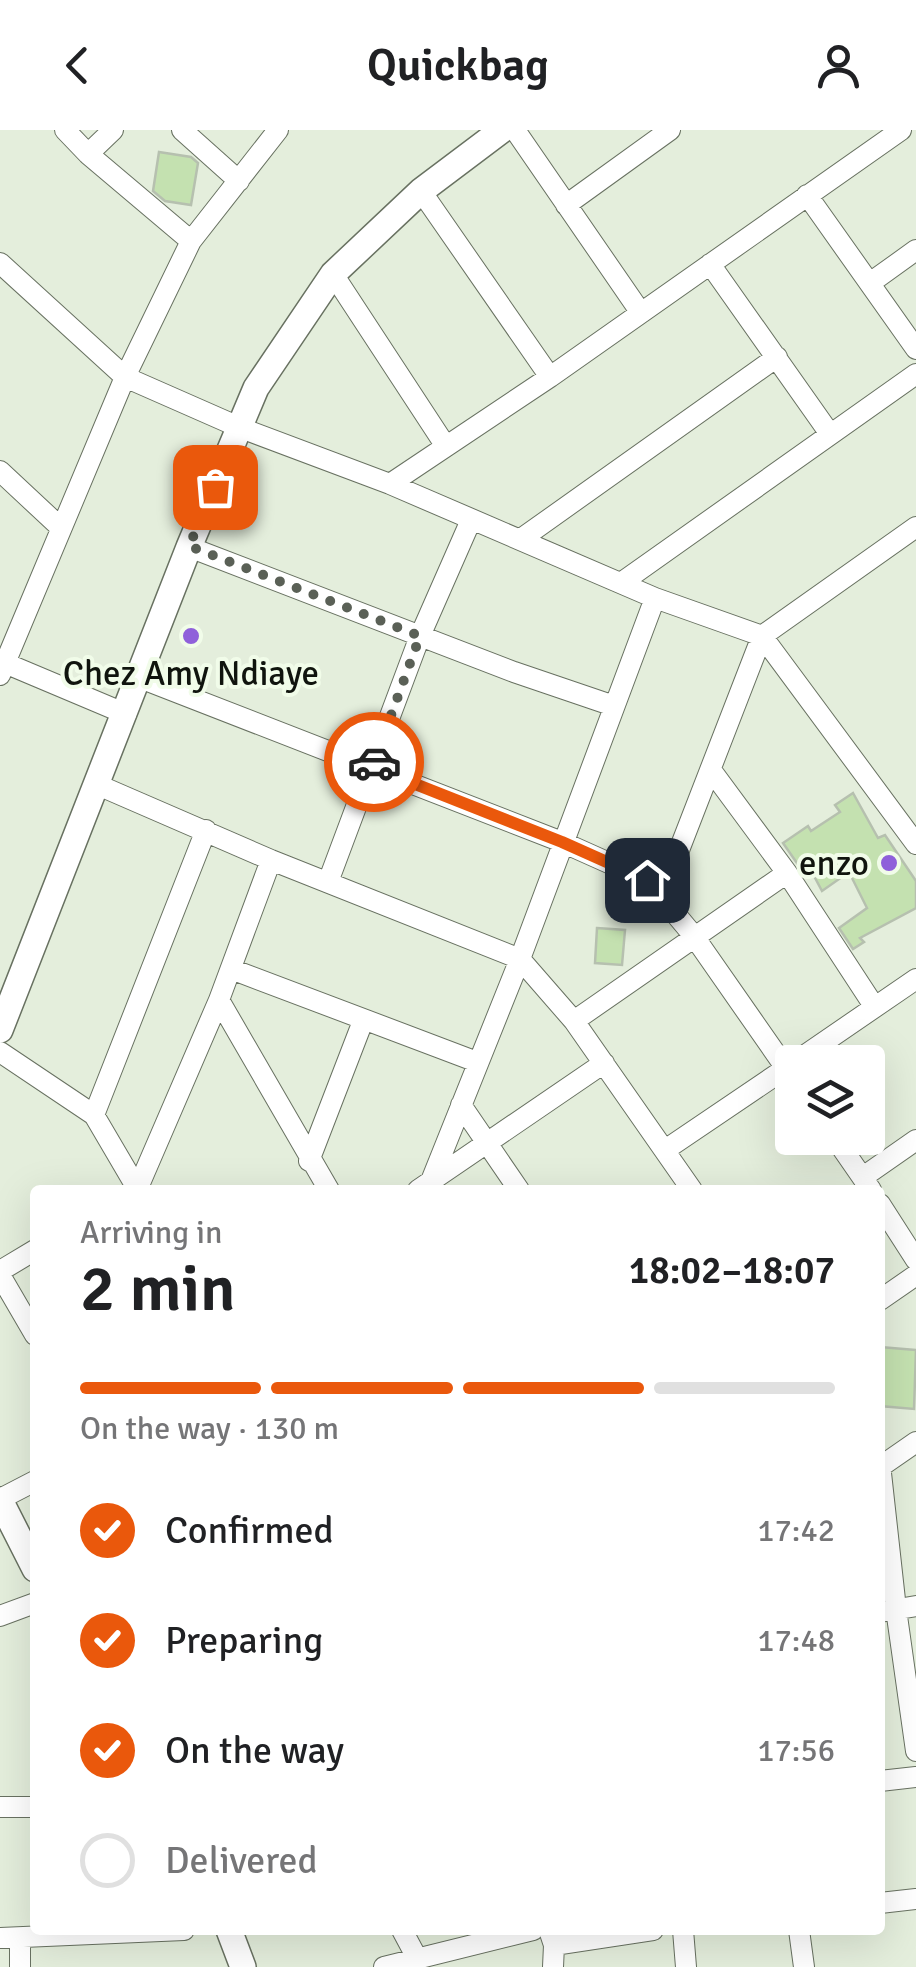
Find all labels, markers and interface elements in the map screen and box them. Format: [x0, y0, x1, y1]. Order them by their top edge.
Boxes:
icon: back [50, 38, 105, 93]
text: Quickbag [367, 38, 549, 93]
icon: person [811, 38, 866, 93]
pin [173, 445, 258, 530]
icon: bag [188, 460, 243, 515]
marker: Chez Amy Ndiaye [180, 625, 202, 647]
place label: Chez Amy Ndiaye [63, 652, 319, 695]
courier [324, 712, 424, 812]
icon: car [347, 735, 402, 790]
pin [605, 838, 690, 923]
place label: enzo [799, 842, 869, 885]
marker: enzo [878, 852, 900, 874]
icon: home [620, 853, 675, 908]
map controls [775, 1045, 885, 1155]
button: layers [775, 1045, 885, 1155]
text: Arriving in [80, 1213, 222, 1252]
text: 18:02–18:07 [629, 1247, 835, 1294]
text: 2 min [80, 1249, 236, 1329]
text: On the way · 130 m [80, 1409, 339, 1448]
icon: check [80, 1503, 135, 1558]
text: Confirmed [165, 1507, 334, 1554]
text: 17:42 [757, 1511, 835, 1550]
icon: check [80, 1613, 135, 1668]
text: Preparing [165, 1617, 323, 1664]
text: 17:48 [757, 1621, 835, 1660]
icon: check [80, 1723, 135, 1778]
text: On the way [165, 1727, 344, 1774]
text: 17:56 [757, 1731, 835, 1770]
text: Delivered [165, 1837, 318, 1884]

